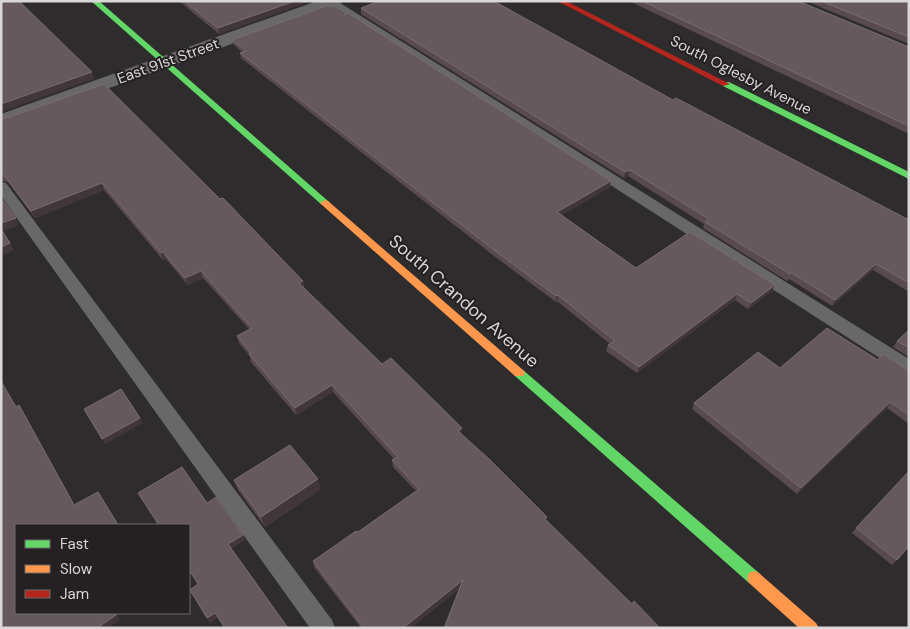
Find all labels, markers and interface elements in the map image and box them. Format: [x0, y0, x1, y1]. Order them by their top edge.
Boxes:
street label: South Oglesby Avenue [667, 31, 815, 119]
street label: East 91st Street [114, 33, 222, 89]
street label: South Crandon Avenue [384, 229, 544, 373]
legend [15, 524, 190, 614]
text: Fast [60, 534, 89, 554]
text: Slow [60, 559, 93, 579]
text: Jam [60, 584, 89, 604]

